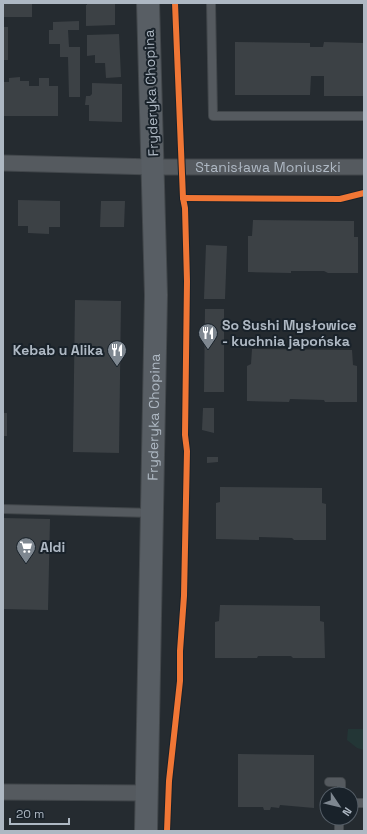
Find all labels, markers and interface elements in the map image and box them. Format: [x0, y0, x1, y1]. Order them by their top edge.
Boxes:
street label: Fryderyka Chopina [140, 29, 162, 157]
street label: Stanisława Moniuszki [195, 158, 341, 176]
place label: So Sushi Mysłowice - kuchnia japońska [222, 316, 357, 350]
restaurant icon: So Sushi Mysłowice - kuchnia japońska [197, 322, 219, 350]
restaurant icon: Kebab u Alika [106, 339, 128, 367]
place label: Kebab u Alika [13, 341, 103, 359]
street label: Fryderyka Chopina [144, 353, 164, 481]
supermarket icon: Aldi [15, 536, 37, 564]
place label: Aldi [40, 538, 65, 556]
north arrow [319, 786, 359, 826]
scale bar [10, 800, 69, 826]
text: N [339, 805, 355, 819]
text: 20 m [16, 806, 44, 822]

